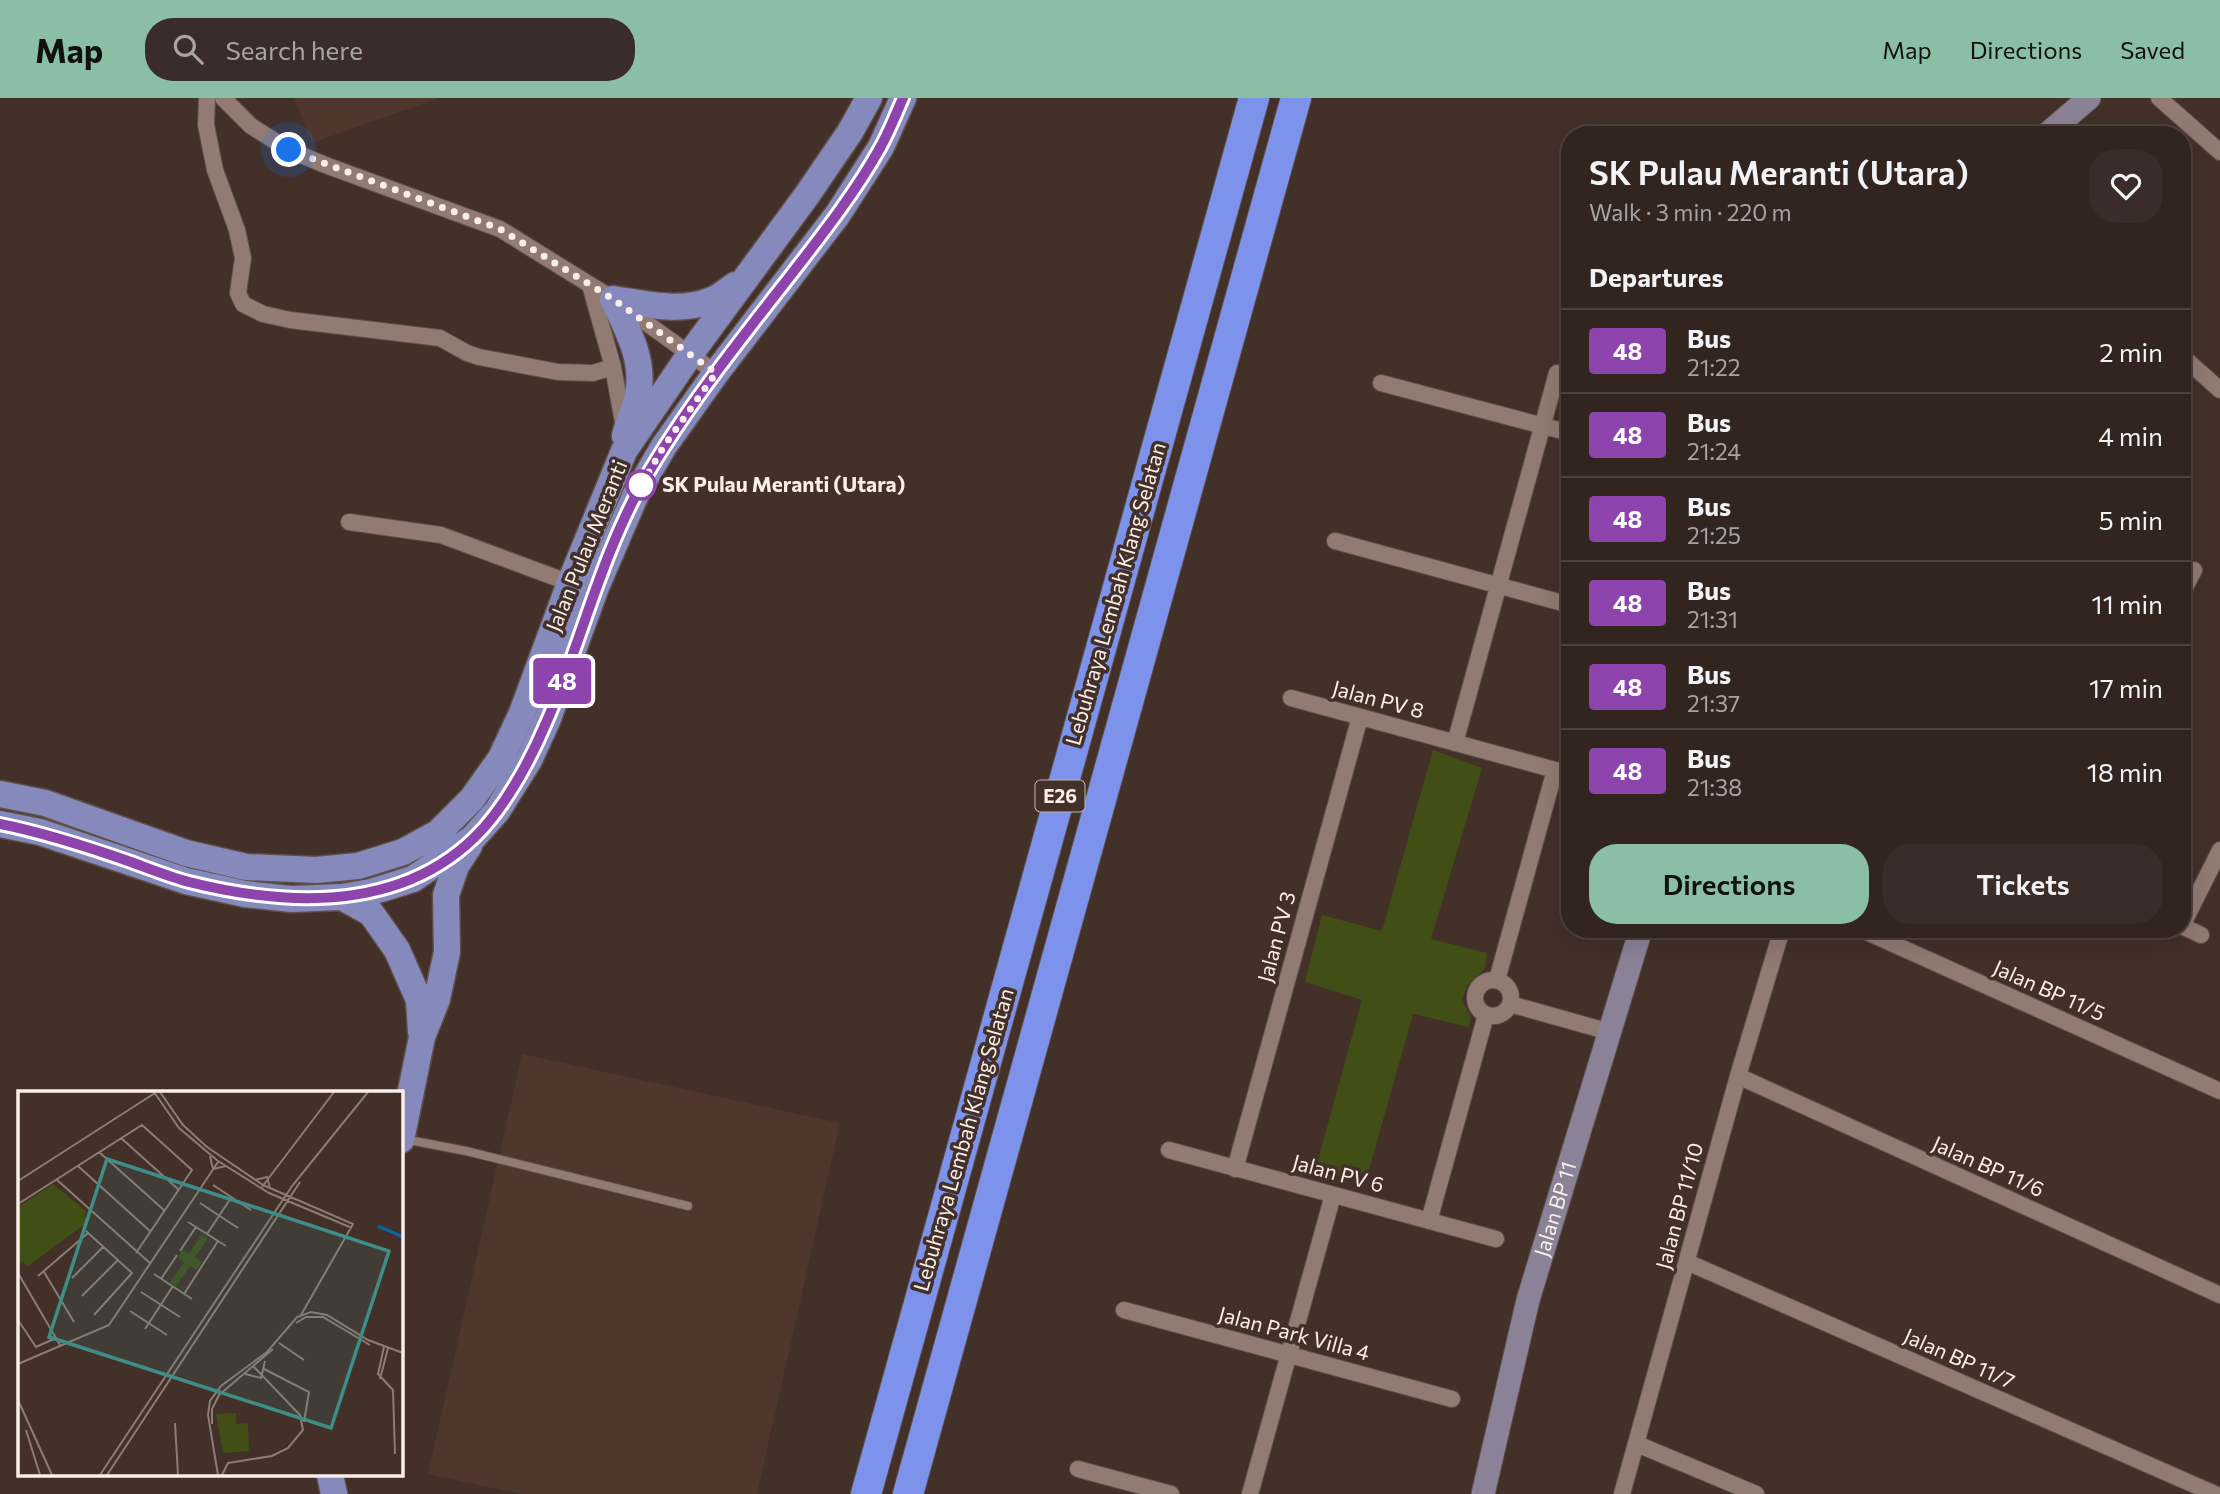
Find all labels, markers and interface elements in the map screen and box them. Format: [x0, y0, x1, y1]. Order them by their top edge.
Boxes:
search box [145, 18, 635, 81]
text: Map [35, 29, 103, 70]
icon: search [169, 30, 207, 68]
text: Search here [225, 34, 363, 65]
text: Map [1882, 35, 1932, 64]
text: Directions [1970, 35, 2082, 64]
text: Saved [2120, 35, 2185, 64]
your location [271, 132, 306, 167]
button: heart [2089, 149, 2163, 223]
text: SK Pulau Meranti (Utara) [1589, 151, 1969, 192]
text: Walk · 3 min · 220 m [1589, 198, 1792, 226]
text: Departures [1589, 261, 1724, 292]
text: Bus [1687, 322, 1731, 353]
text: 48 [1613, 336, 1642, 365]
text: 2 min [2099, 336, 2163, 367]
text: 21:22 [1687, 353, 1741, 381]
text: Bus [1687, 406, 1731, 437]
text: 48 [1613, 420, 1642, 449]
text: 4 min [2098, 420, 2163, 451]
text: 21:24 [1687, 437, 1741, 465]
street label: Lebuhraya Lembah Klang Selatan [1059, 439, 1170, 748]
street label: Jalan Pulau Meranti [540, 456, 631, 635]
marker: SK Pulau Meranti (Utara) [626, 470, 656, 500]
place label: SK Pulau Meranti (Utara) [662, 471, 905, 496]
text: Bus [1687, 490, 1731, 521]
text: 48 [1613, 504, 1642, 533]
text: 5 min [2099, 504, 2163, 535]
text: 21:25 [1687, 521, 1741, 549]
text: Bus [1687, 574, 1731, 605]
text: 48 [1613, 588, 1642, 617]
text: 11 min [2092, 588, 2163, 619]
text: 21:31 [1687, 605, 1738, 633]
line badge: 48 [530, 658, 594, 704]
text: Bus [1687, 658, 1731, 689]
text: 48 [547, 666, 577, 695]
text: 48 [1613, 672, 1642, 701]
text: 17 min [2089, 672, 2163, 703]
street label: Jalan PV 8 [1330, 674, 1427, 723]
text: 21:37 [1687, 689, 1740, 717]
text: Bus [1687, 742, 1731, 773]
text: 48 [1613, 756, 1642, 785]
text: 18 min [2087, 756, 2163, 787]
text: 21:38 [1687, 773, 1742, 801]
road number: E26 [1036, 780, 1084, 811]
button: Directions [1589, 844, 1869, 924]
button: Tickets [1883, 844, 2163, 924]
street label: Jalan PV 3 [1251, 888, 1300, 985]
street label: Jalan BP 11/5 [1990, 954, 2109, 1025]
street label: Lebuhraya Lembah Klang Selatan [907, 985, 1018, 1294]
inset map [18, 1091, 402, 1476]
street label: Jalan BP 11/6 [1929, 1130, 2048, 1201]
street label: Jalan BP 11/10 [1650, 1139, 1707, 1272]
street label: Jalan PV 6 [1290, 1148, 1387, 1197]
street label: Jalan BP 11 [1528, 1158, 1580, 1259]
street label: Jalan Park Villa 4 [1216, 1300, 1373, 1365]
street label: Jalan BP 11/7 [1900, 1322, 2019, 1393]

